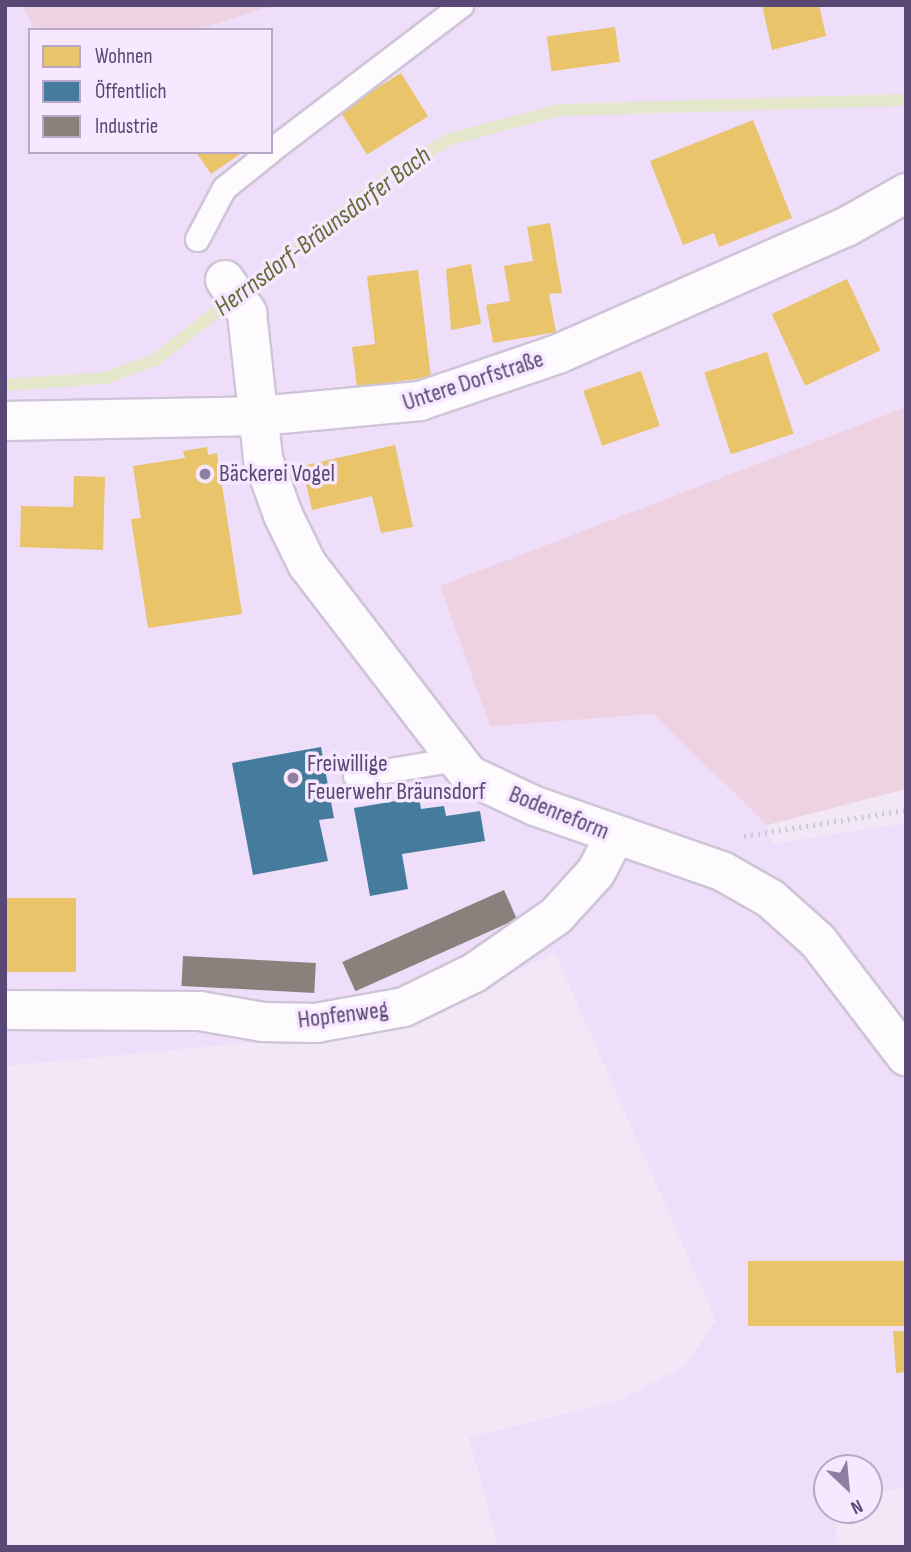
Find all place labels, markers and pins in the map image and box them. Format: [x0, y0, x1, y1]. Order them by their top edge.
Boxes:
place label: Bäckerei Vogel [219, 460, 335, 488]
marker: Bäckerei Vogel [197, 466, 213, 482]
place label: Freiwillige Feuerwehr Bräunsdorf [307, 750, 486, 806]
marker: Freiwillige Feuerwehr Bräunsdorf [285, 770, 301, 786]

